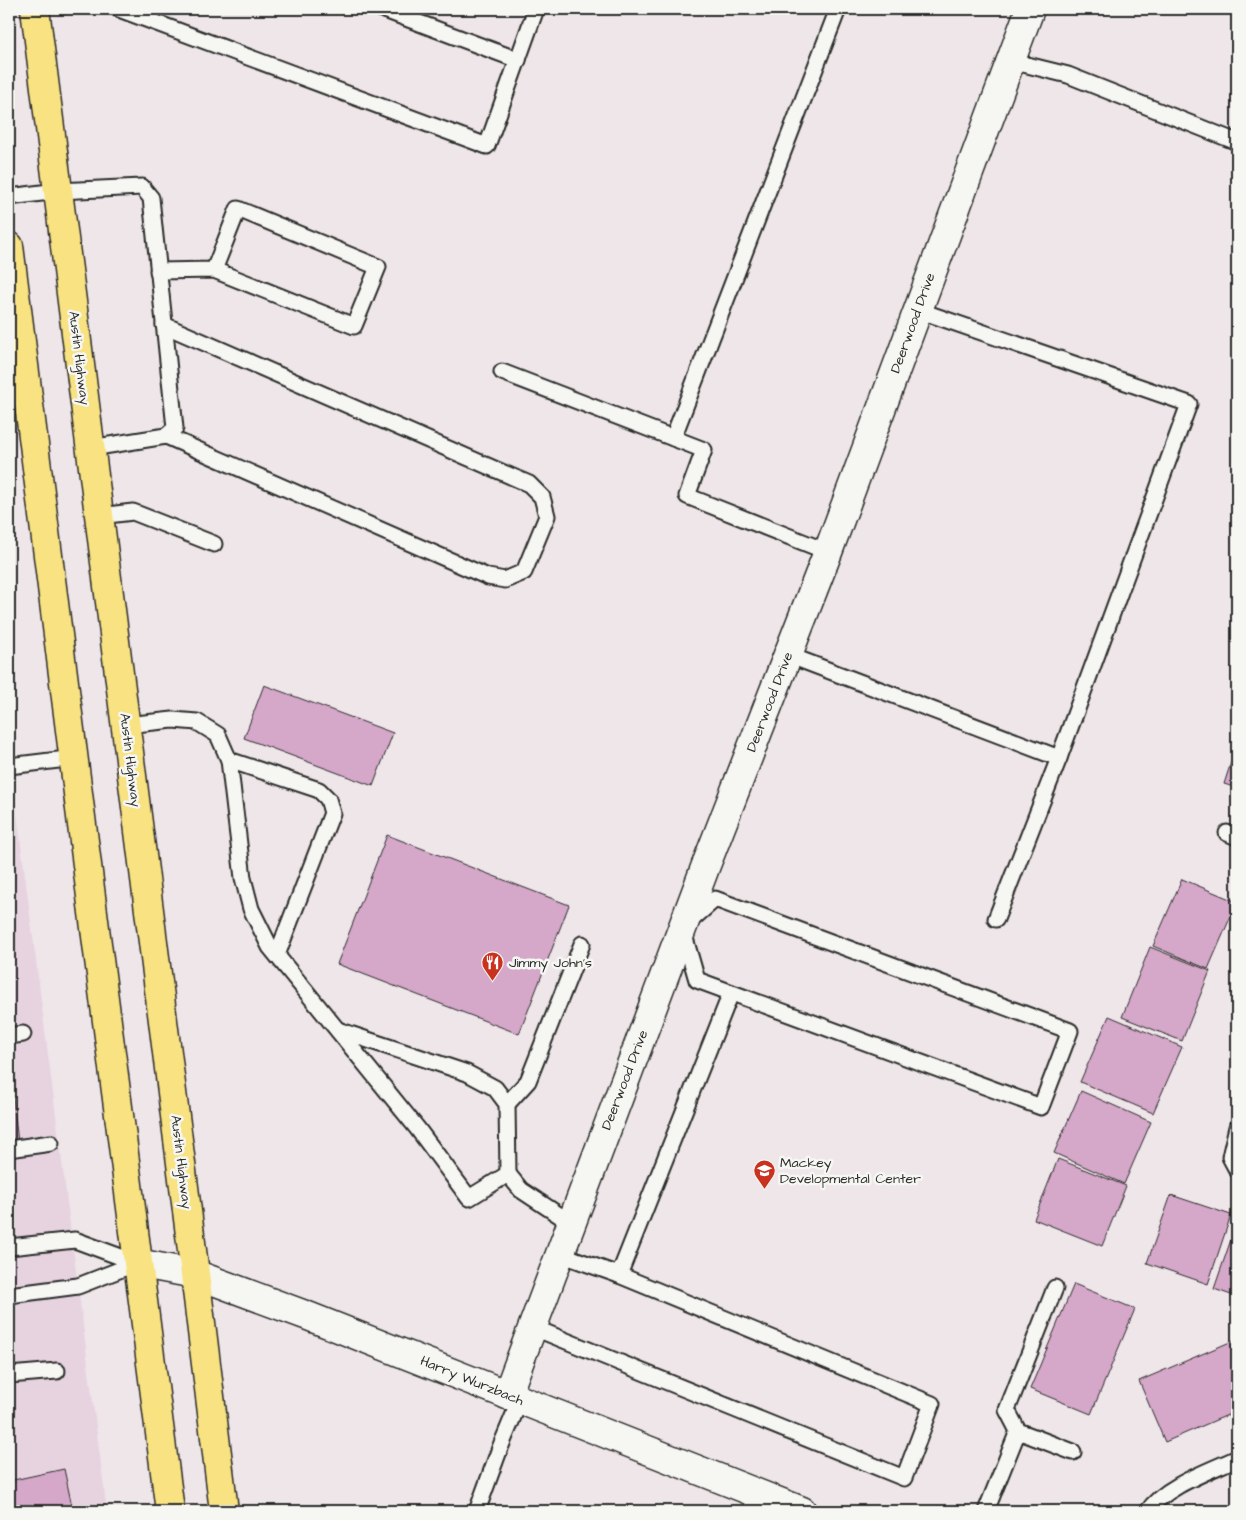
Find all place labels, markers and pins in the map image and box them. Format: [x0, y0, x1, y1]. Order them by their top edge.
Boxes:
restaurant icon: Jimmy John's [481, 951, 505, 982]
place label: Jimmy John's [509, 953, 592, 973]
place label: Mackey Developmental Center [780, 1153, 921, 1189]
school or university icon: Mackey Developmental Center [752, 1159, 776, 1190]

